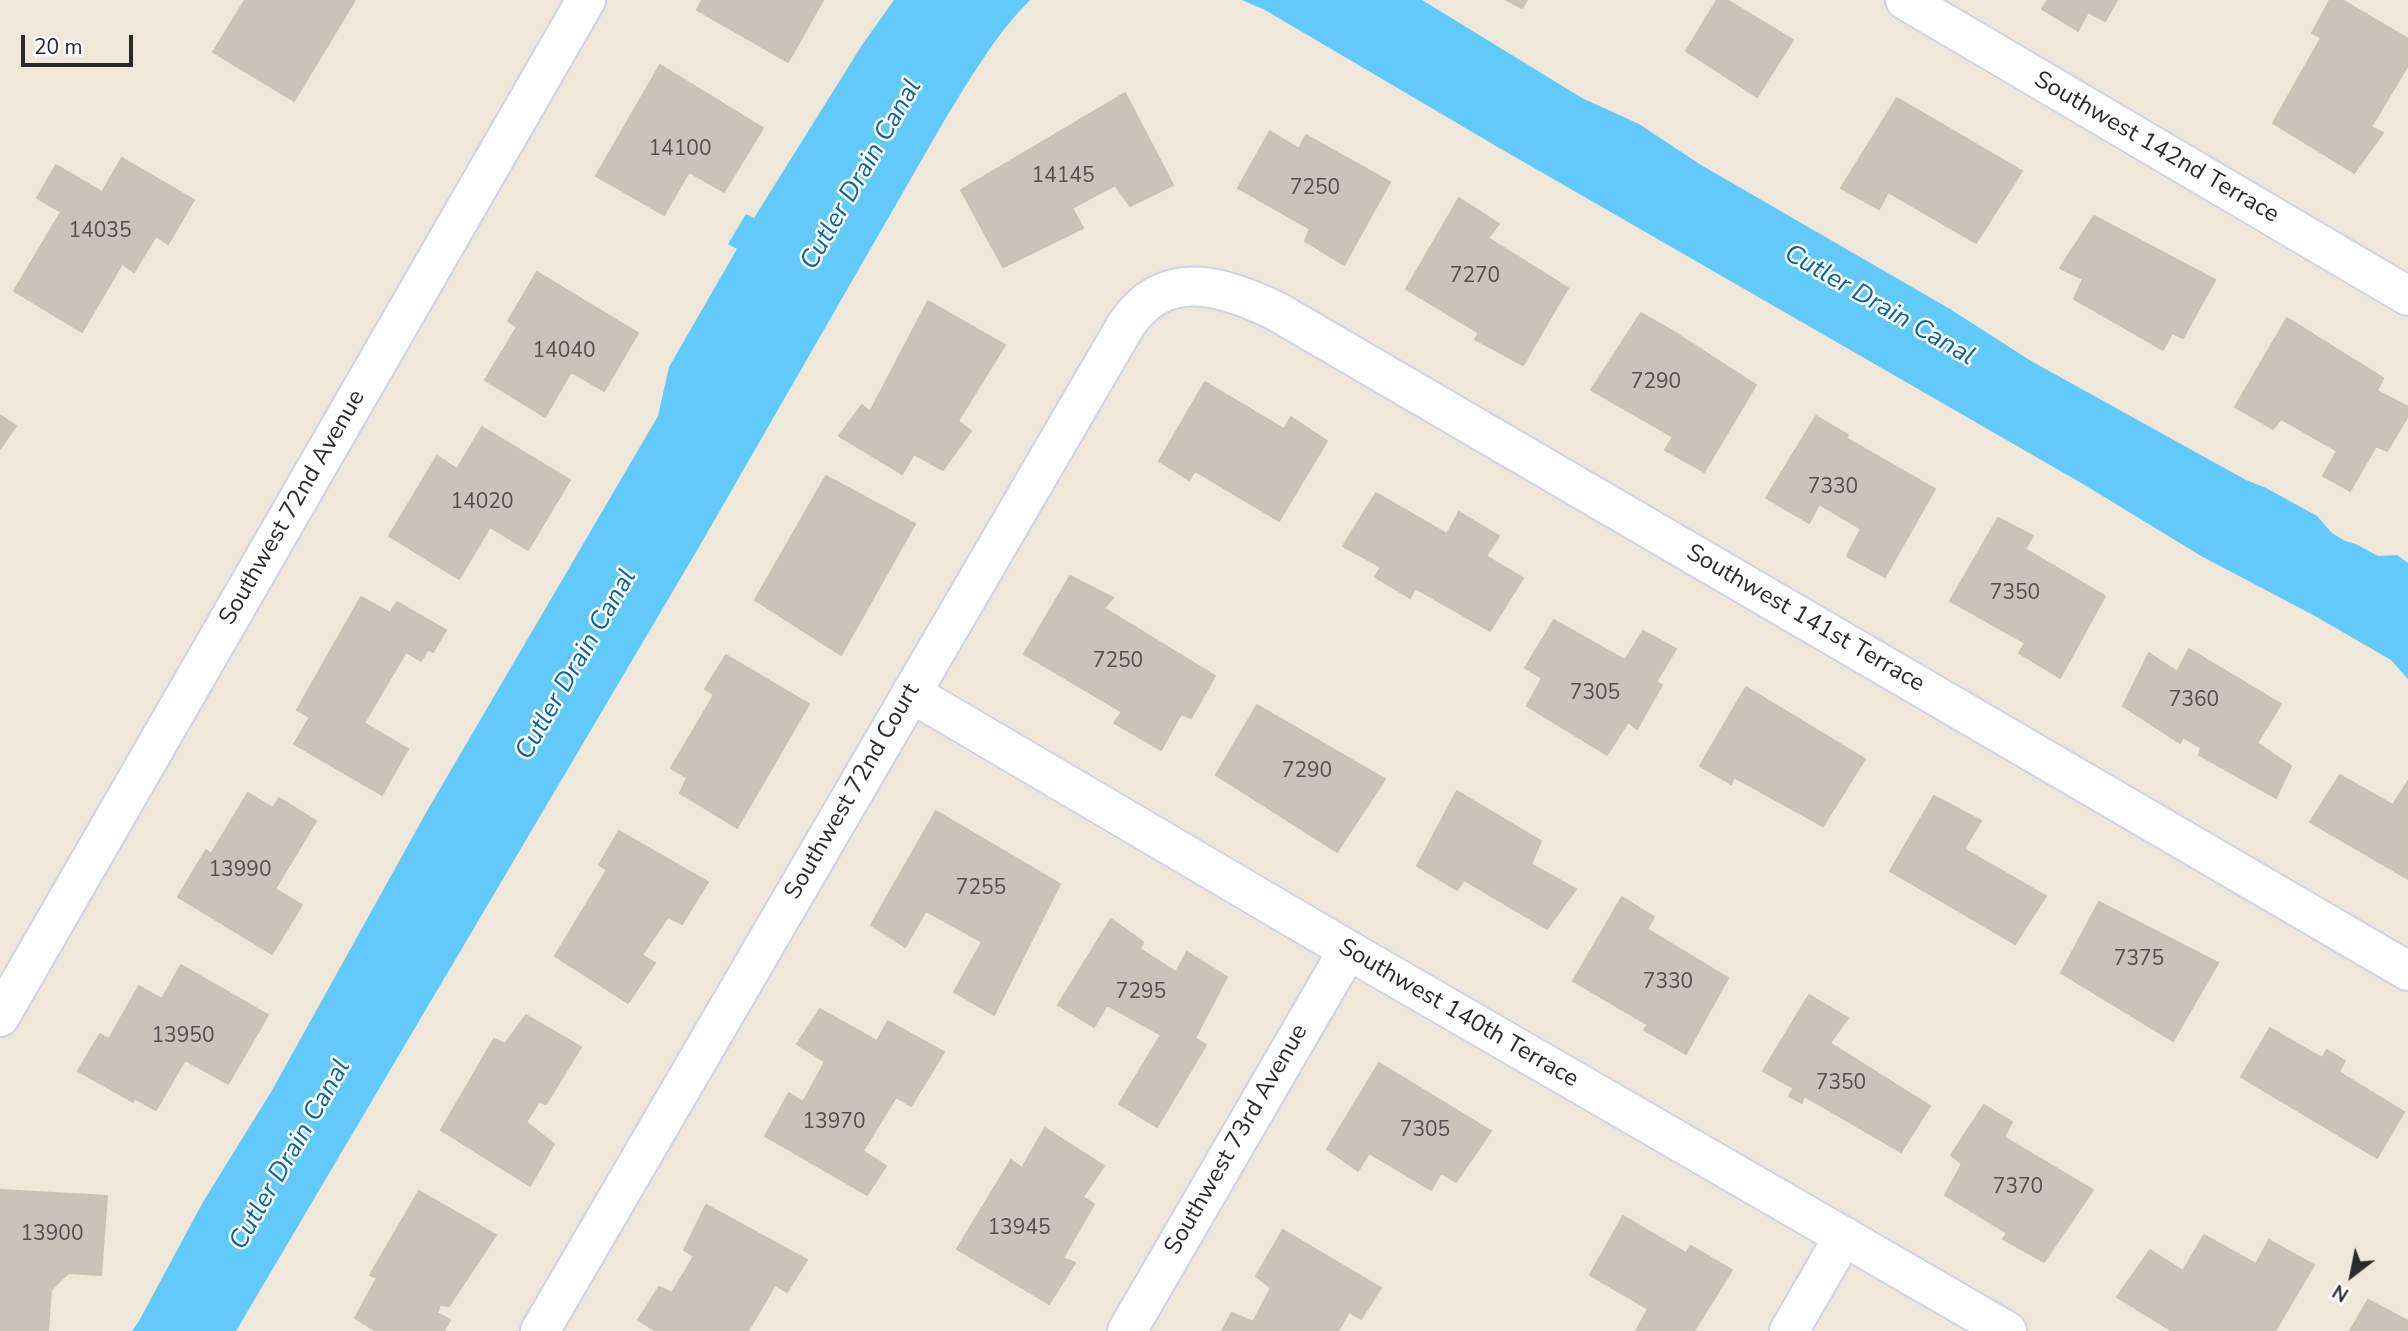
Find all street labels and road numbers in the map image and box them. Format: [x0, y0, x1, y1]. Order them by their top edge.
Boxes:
street label: Southwest 142nd Terrace [2028, 66, 2284, 230]
street label: Southwest 72nd Avenue [214, 385, 372, 631]
street label: Southwest 141st Terrace [1681, 539, 1929, 699]
street label: Southwest 72nd Court [779, 679, 927, 905]
street label: Southwest 140th Terrace [1333, 933, 1583, 1095]
street label: Southwest 73rd Avenue [1159, 1020, 1315, 1260]

